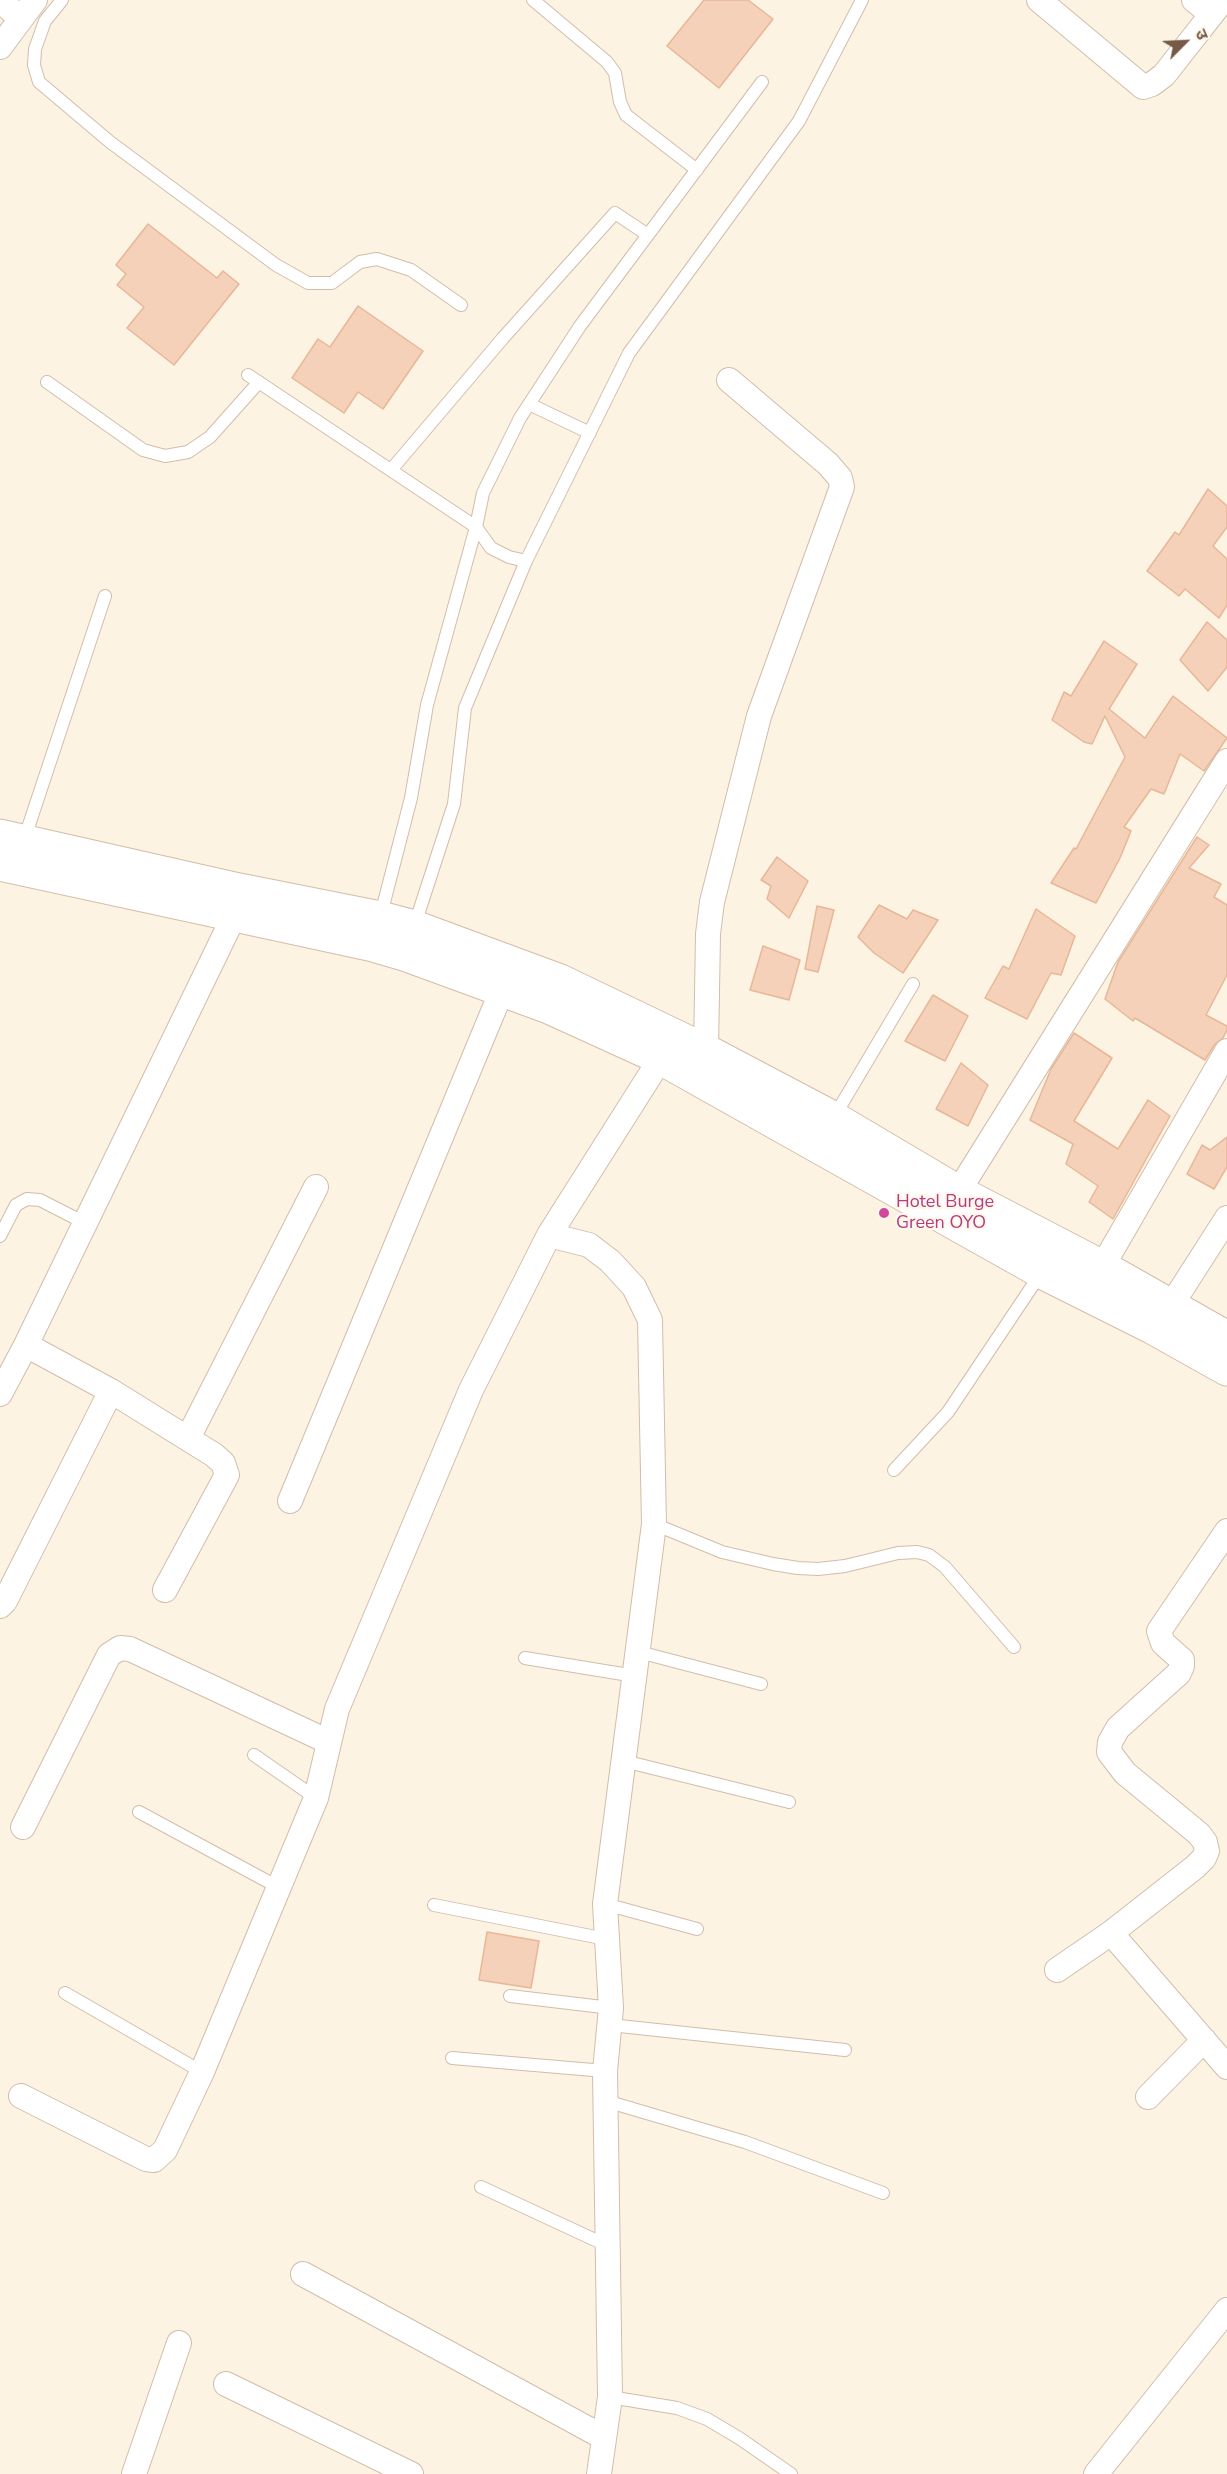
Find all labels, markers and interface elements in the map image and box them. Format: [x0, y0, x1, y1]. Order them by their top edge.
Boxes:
north arrow [1155, 12, 1215, 72]
text: उ [1189, 26, 1213, 43]
place label: Hotel Burge Green OYO [896, 1192, 994, 1234]
marker: Hotel Burge Green OYO [877, 1206, 891, 1220]

